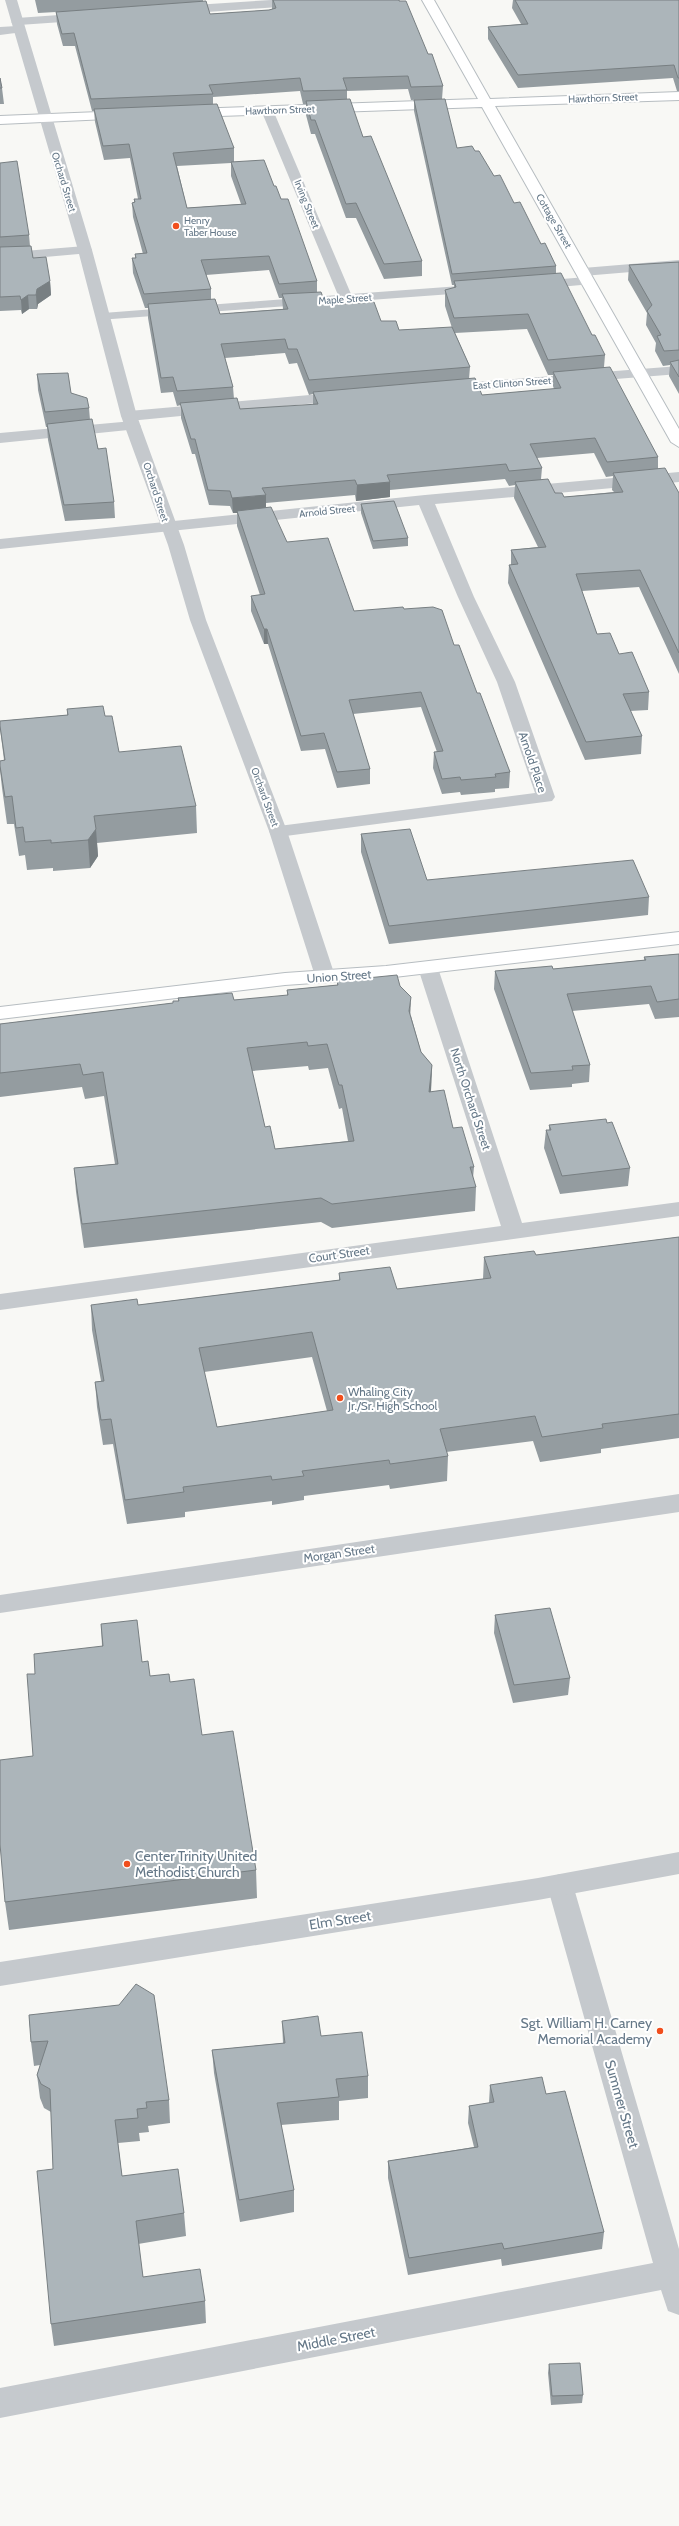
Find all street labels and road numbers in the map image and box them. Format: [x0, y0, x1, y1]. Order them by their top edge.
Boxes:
street label: Hawthorn Street [568, 90, 639, 106]
street label: Hawthorn Street [245, 102, 316, 118]
street label: Orchard Street [49, 150, 79, 214]
street label: Irving Street [291, 178, 323, 231]
street label: Cottage Street [533, 191, 575, 251]
street label: Maple Street [318, 291, 373, 307]
street label: East Clinton Street [472, 374, 552, 392]
street label: Orchard Street [140, 461, 172, 524]
street label: Arnold Street [298, 502, 356, 520]
street label: Arnold Place [516, 730, 550, 794]
street label: Orchard Street [248, 766, 282, 829]
street label: Union Street [306, 966, 372, 986]
street label: North Orchard Street [447, 1046, 495, 1152]
street label: Court Street [308, 1242, 370, 1266]
street label: Morgan Street [302, 1541, 376, 1565]
street label: Elm Street [308, 1906, 373, 1934]
street label: Summer Street [601, 2058, 643, 2150]
street label: Middle Street [295, 2323, 377, 2355]

